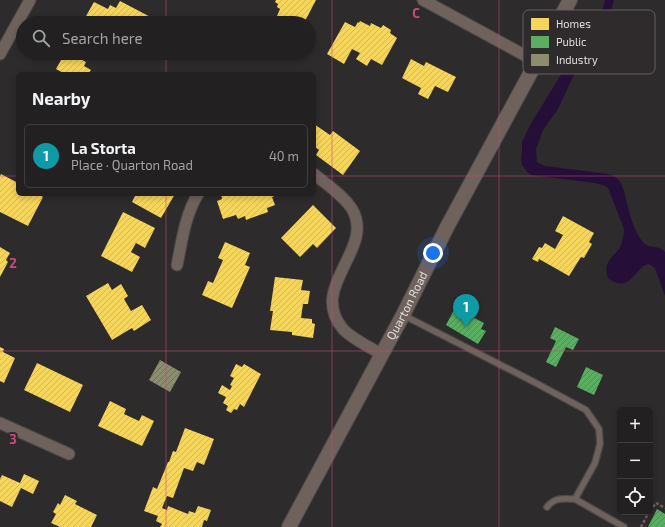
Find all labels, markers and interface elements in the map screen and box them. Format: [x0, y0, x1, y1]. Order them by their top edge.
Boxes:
text: C [412, 5, 420, 21]
legend [523, 10, 655, 74]
search box [16, 16, 316, 60]
text: Homes [556, 17, 591, 30]
icon: search [30, 27, 52, 49]
text: Search here [62, 29, 143, 47]
text: Public [556, 35, 586, 48]
text: Industry [556, 53, 598, 66]
text: Nearby [32, 88, 90, 108]
text: La Storta [71, 139, 136, 157]
text: 1 [43, 148, 49, 164]
text: 40 m [269, 148, 299, 164]
text: Place · Quarton Road [71, 157, 193, 173]
your location [423, 243, 443, 263]
text: 2 [9, 255, 17, 271]
street label: Quarton Road [383, 269, 430, 342]
pin: 1 [453, 294, 479, 327]
map controls [617, 407, 653, 515]
button: + [617, 407, 653, 443]
text: 3 [9, 431, 17, 447]
button: − [617, 443, 653, 479]
button: locate [617, 479, 653, 515]

